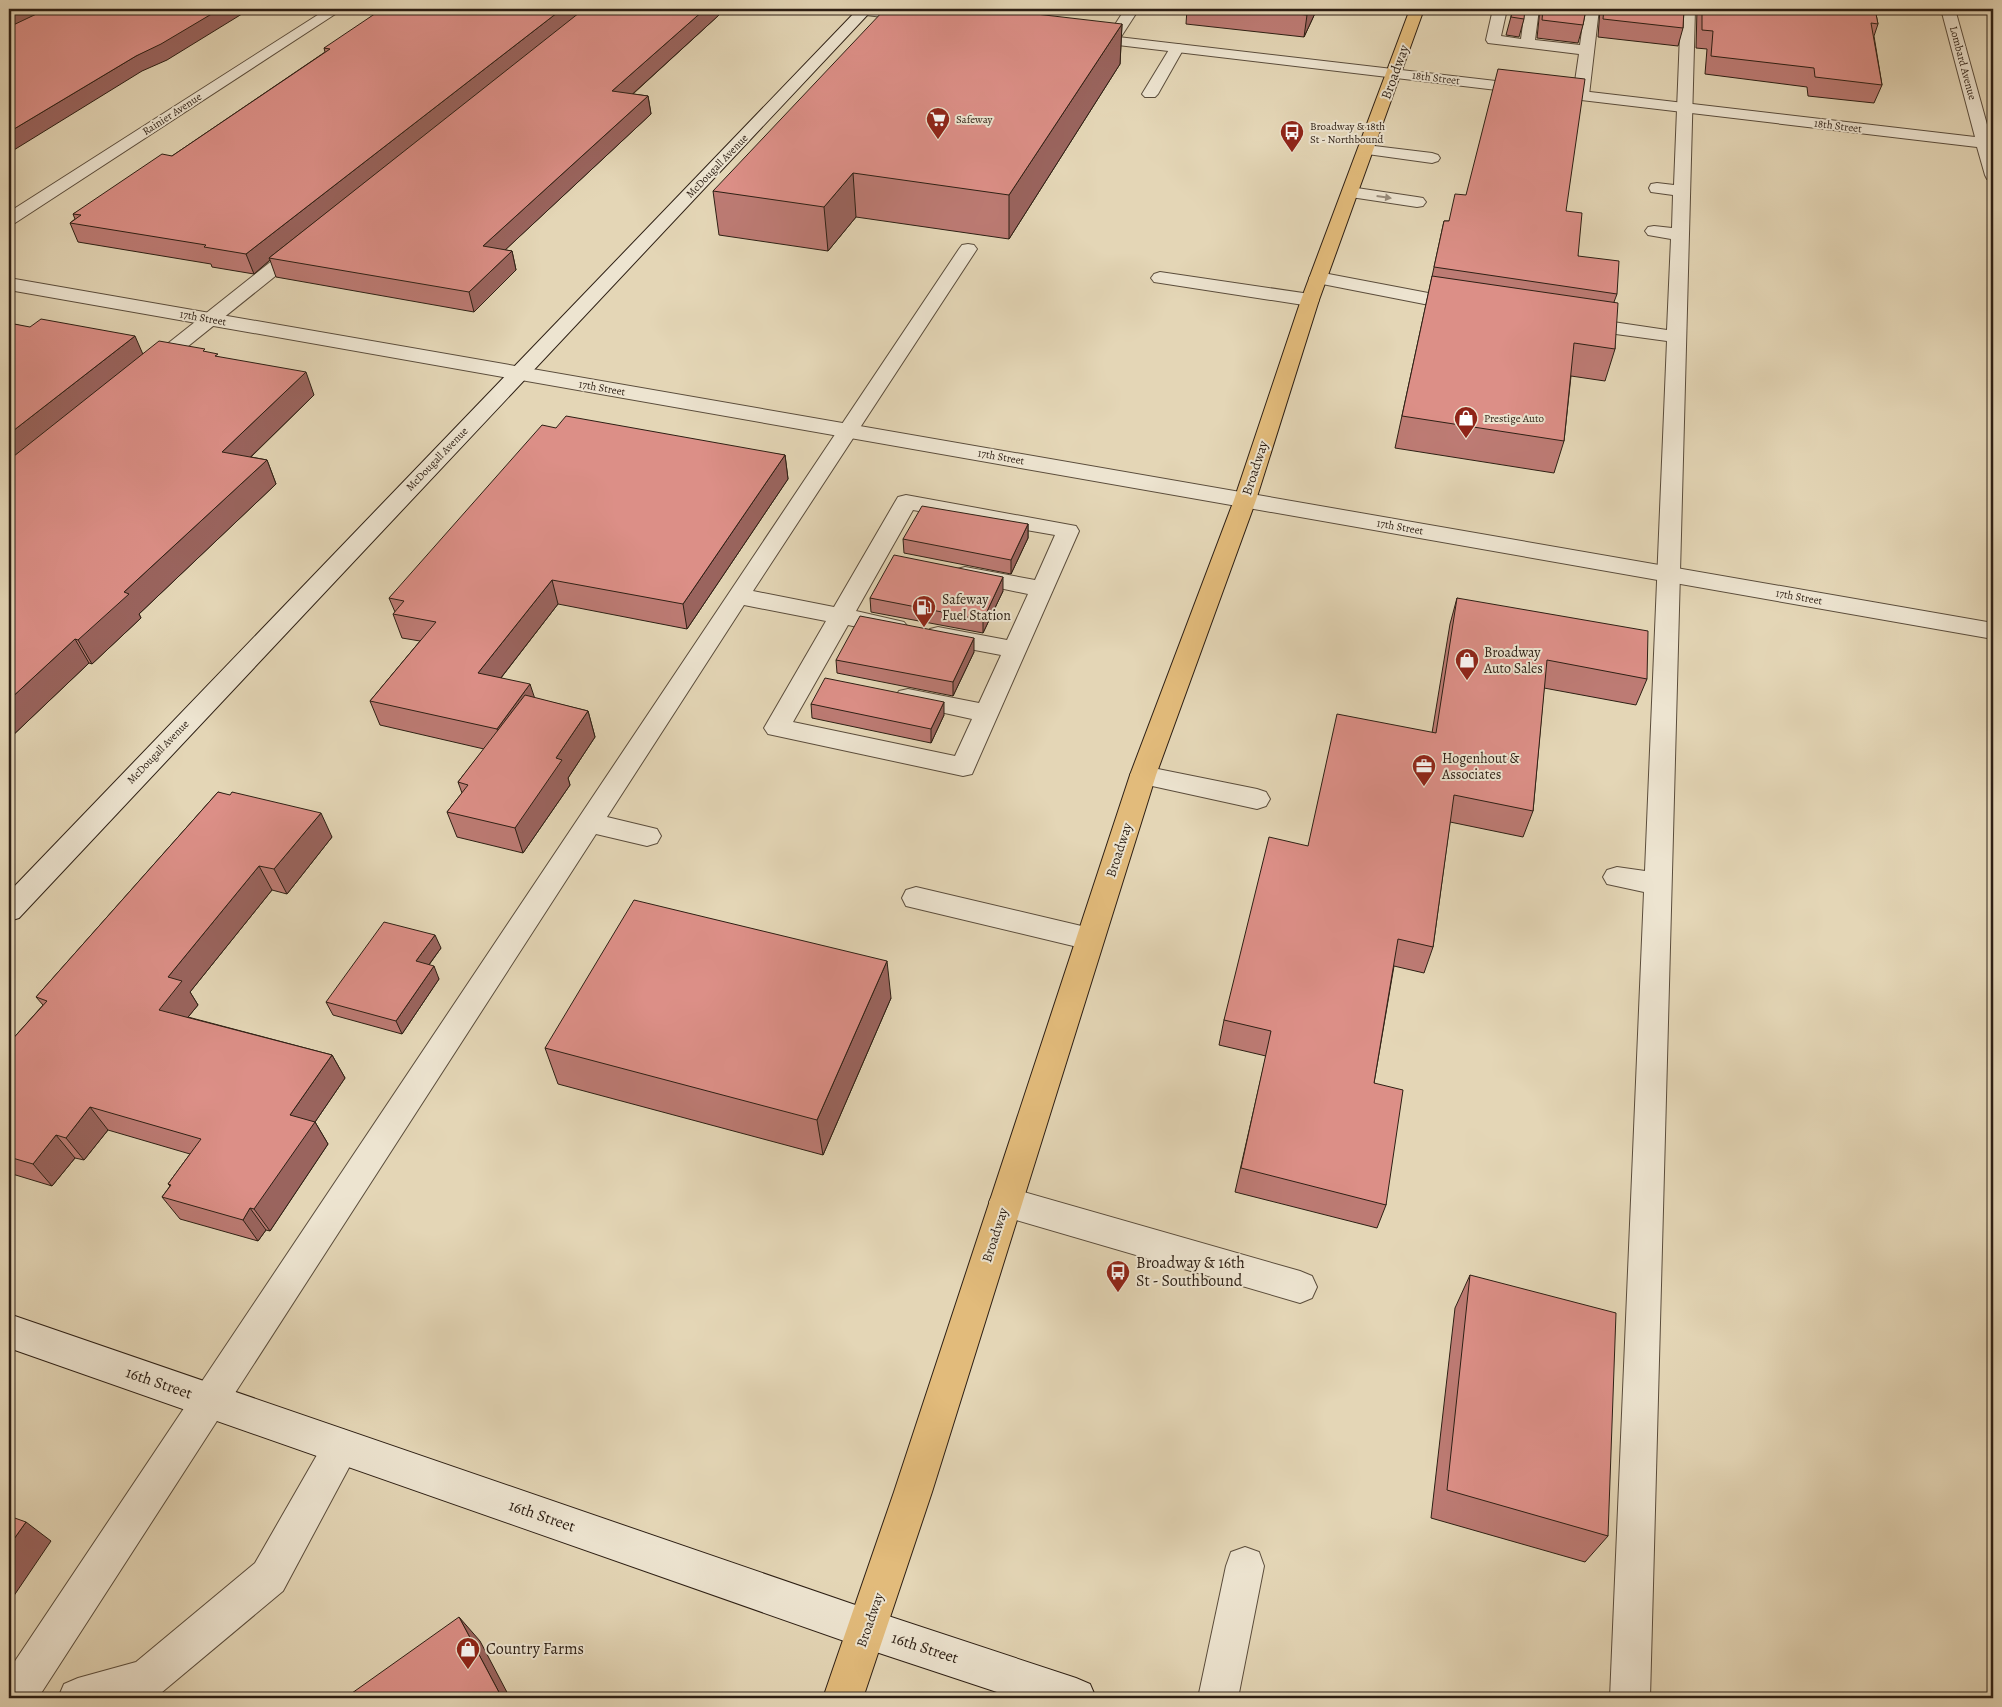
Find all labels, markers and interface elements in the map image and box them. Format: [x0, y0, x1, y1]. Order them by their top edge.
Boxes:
street label: Lombard Avenue [1946, 24, 1980, 102]
street label: Broadway [1376, 41, 1414, 102]
street label: 18th Street [1411, 68, 1461, 88]
street label: Rainier Avenue [139, 89, 205, 139]
supermarket icon: Safeway [925, 106, 951, 140]
place label: Safeway [956, 112, 993, 127]
street label: 18th Street [1813, 116, 1863, 136]
bus stop icon: Broadway & 18th St - Northbound [1279, 119, 1305, 153]
place label: Broadway & 18th St - Northbound [1310, 119, 1385, 147]
street label: McDougall Avenue [683, 131, 751, 201]
one-way arrow [1376, 193, 1392, 201]
street label: 17th Street [178, 307, 228, 330]
street label: 17th Street [577, 377, 627, 400]
shop icon: Prestige Auto [1453, 405, 1479, 439]
place label: Prestige Auto [1484, 411, 1545, 426]
street label: McDougall Avenue [403, 424, 471, 494]
street label: Broadway [1237, 437, 1273, 498]
street label: 17th Street [976, 446, 1026, 469]
street label: 17th Street [1375, 516, 1425, 539]
street label: 17th Street [1774, 586, 1824, 609]
place label: Safeway Fuel Station [942, 590, 1011, 625]
fuel station icon: Safeway Fuel Station [911, 594, 937, 628]
place label: Broadway Auto Sales [1483, 643, 1543, 678]
shop icon: Broadway Auto Sales [1454, 647, 1480, 681]
street label: McDougall Avenue [124, 717, 192, 787]
place label: Hogenhout & Associates [1441, 749, 1520, 784]
office icon: Hogenhout & Associates [1411, 753, 1437, 787]
street label: Broadway [1101, 819, 1137, 880]
street label: Broadway [977, 1204, 1013, 1265]
place label: Broadway & 16th St - Southbound [1136, 1252, 1245, 1292]
bus stop icon: Broadway & 16th St - Southbound [1105, 1259, 1131, 1293]
street label: 16th Street [123, 1361, 195, 1405]
street label: 16th Street [506, 1494, 578, 1538]
street label: Broadway [852, 1589, 888, 1650]
street label: 16th Street [889, 1627, 961, 1669]
shop icon: Country Farms [455, 1636, 481, 1670]
place label: Country Farms [486, 1638, 584, 1660]

